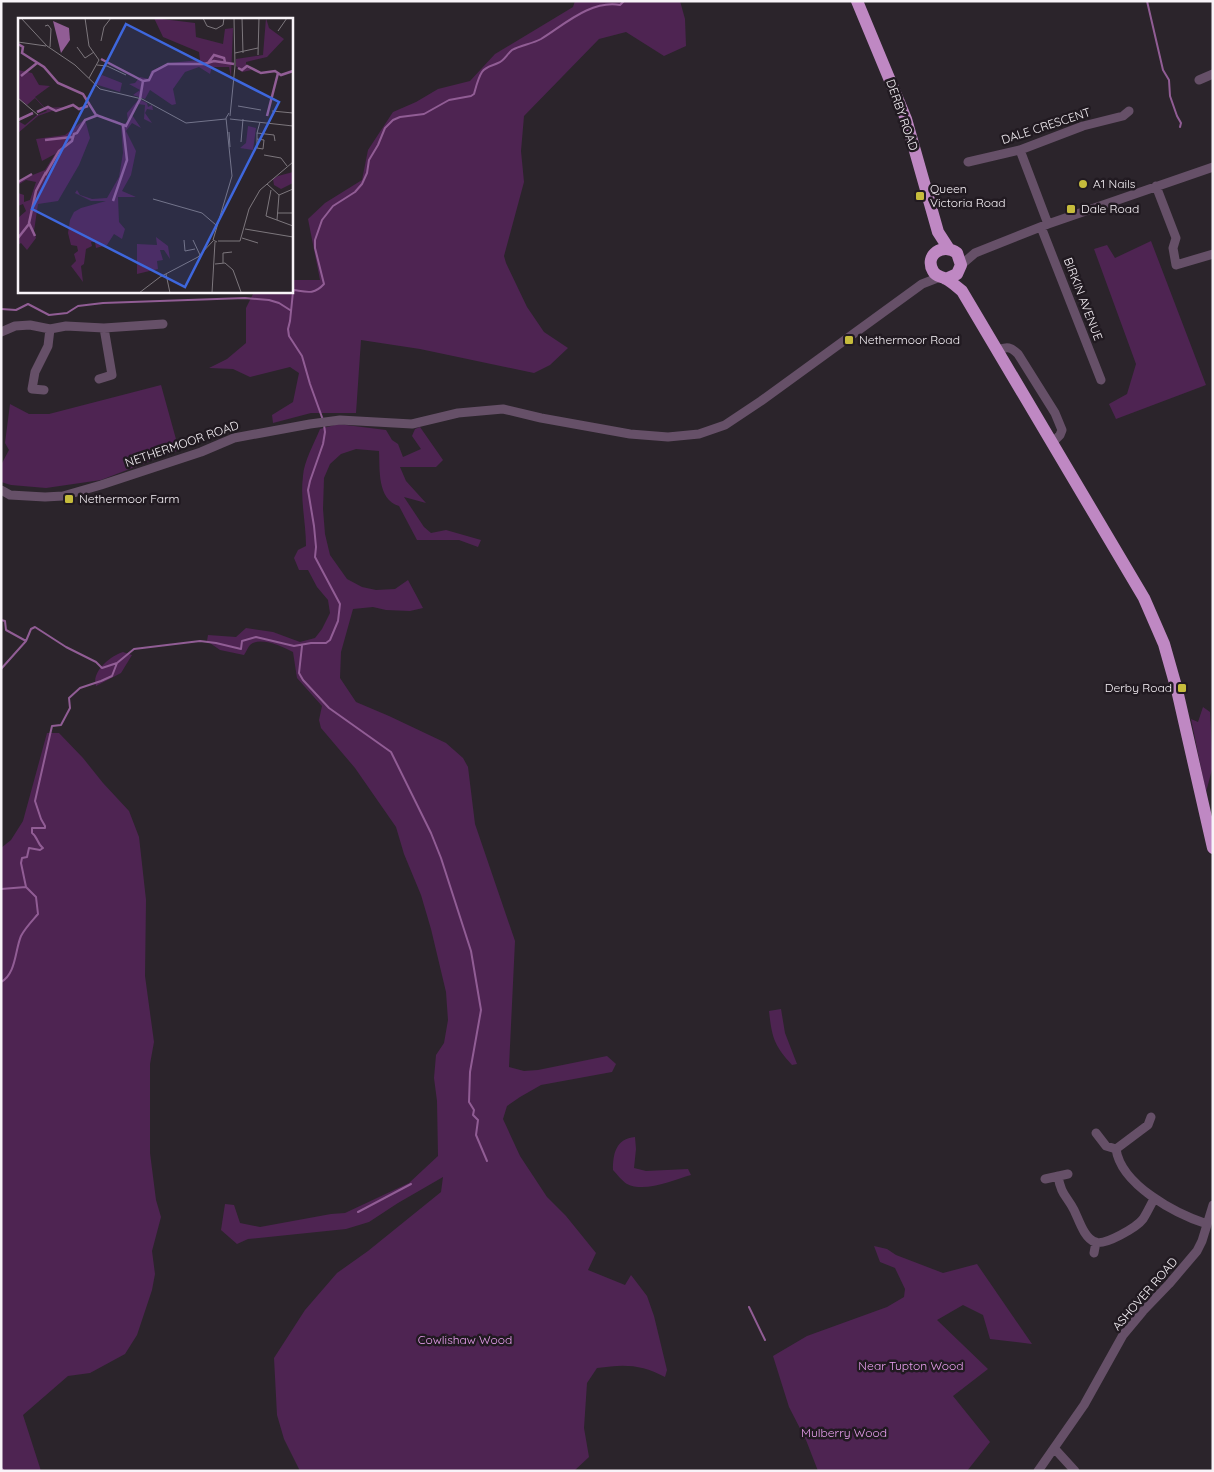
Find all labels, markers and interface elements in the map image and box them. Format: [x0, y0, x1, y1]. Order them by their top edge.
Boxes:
inset map [18, 18, 292, 292]
street label: DERBY ROAD [883, 77, 922, 153]
street label: DALE CRESCENT [999, 104, 1092, 147]
place label: A1 Nails [1093, 176, 1136, 191]
marker: A1 Nails [1077, 178, 1089, 190]
place label: Queen Victoria Road [930, 181, 1006, 210]
marker: Queen Victoria Road [914, 190, 926, 202]
place label: Dale Road [1081, 201, 1139, 216]
marker: Dale Road [1065, 203, 1077, 215]
street label: BIRKIN AVENUE [1061, 255, 1106, 343]
place label: Nethermoor Road [859, 332, 960, 347]
marker: Nethermoor Road [843, 334, 855, 346]
street label: NETHERMOOR ROAD [123, 417, 241, 470]
place label: Nethermoor Farm [79, 491, 180, 506]
marker: Nethermoor Farm [63, 493, 75, 505]
place label: Derby Road [1105, 680, 1172, 695]
marker: Derby Road [1176, 682, 1188, 694]
street label: ASHOVER ROAD [1109, 1254, 1181, 1333]
park label: Cowlishaw Wood [418, 1332, 512, 1347]
park label: Near Tupton Wood [858, 1358, 964, 1373]
park label: Mulberry Wood [801, 1425, 887, 1440]

